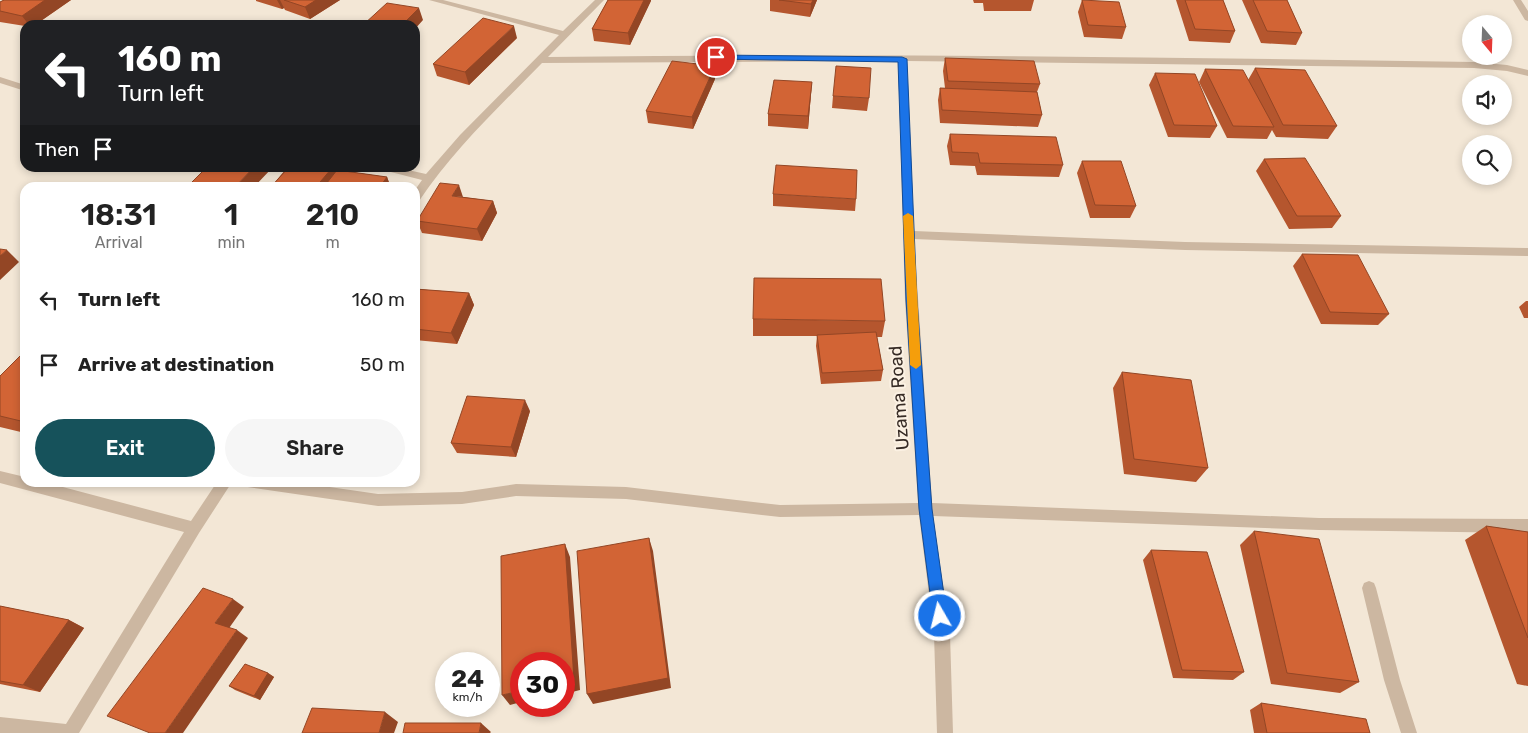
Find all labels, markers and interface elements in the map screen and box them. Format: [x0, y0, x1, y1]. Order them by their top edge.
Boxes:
north arrow [1462, 15, 1512, 65]
map controls [1462, 15, 1512, 185]
pin [695, 36, 737, 78]
text: 160 m [118, 38, 222, 80]
icon: left [35, 40, 100, 105]
icon: arrive [702, 43, 730, 71]
button: sound [1462, 75, 1512, 125]
text: Turn left [118, 80, 204, 107]
icon: arrive [89, 135, 117, 163]
button: search [1462, 135, 1512, 185]
text: Then [35, 138, 79, 161]
text: 18:31 [81, 197, 157, 233]
text: 1 [224, 197, 238, 233]
text: 210 [306, 197, 359, 233]
text: Arrival [95, 233, 143, 252]
text: min [217, 233, 245, 252]
text: m [325, 233, 340, 252]
icon: left [35, 286, 63, 314]
text: Turn left [78, 288, 160, 311]
text: 160 m [352, 288, 405, 311]
street label: Uzama Road [884, 345, 914, 451]
icon: arrive [35, 351, 63, 379]
text: Arrive at destination [78, 353, 274, 376]
text: 50 m [360, 353, 405, 376]
button: Exit [35, 419, 215, 477]
button: Share [225, 419, 405, 477]
position arrow [913, 589, 965, 641]
speed limit sign: 30 [510, 652, 575, 717]
text: 24 [451, 664, 484, 693]
text: km/h [453, 690, 482, 704]

